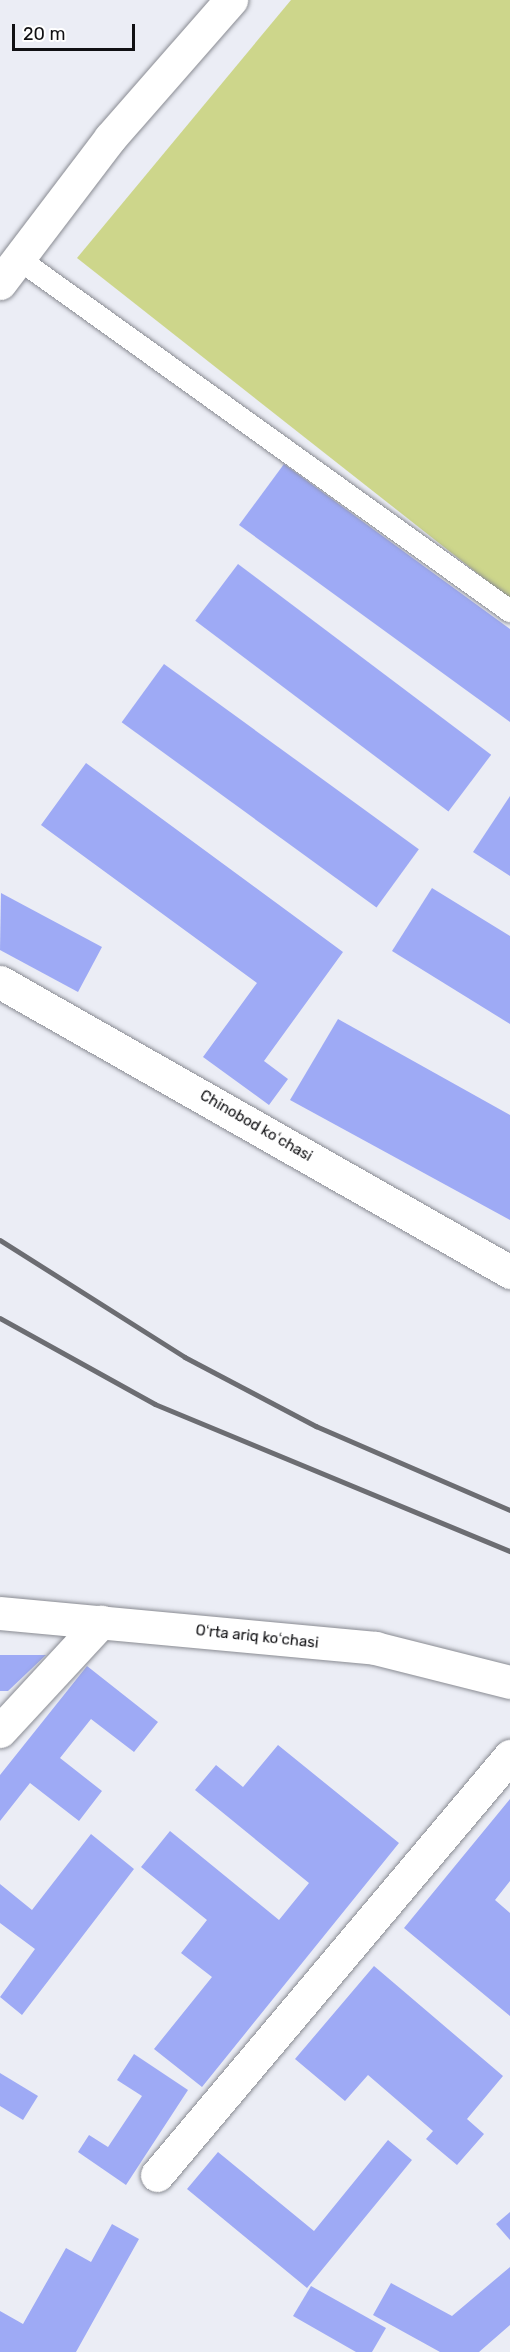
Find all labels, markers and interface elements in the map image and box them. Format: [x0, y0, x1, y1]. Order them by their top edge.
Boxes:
scale bar [15, 12, 138, 50]
text: 20 m [23, 23, 65, 45]
street label: Chinobod koʻchasi [197, 1086, 315, 1166]
street label: Oʻrta ariq koʻchasi [195, 1622, 319, 1652]

